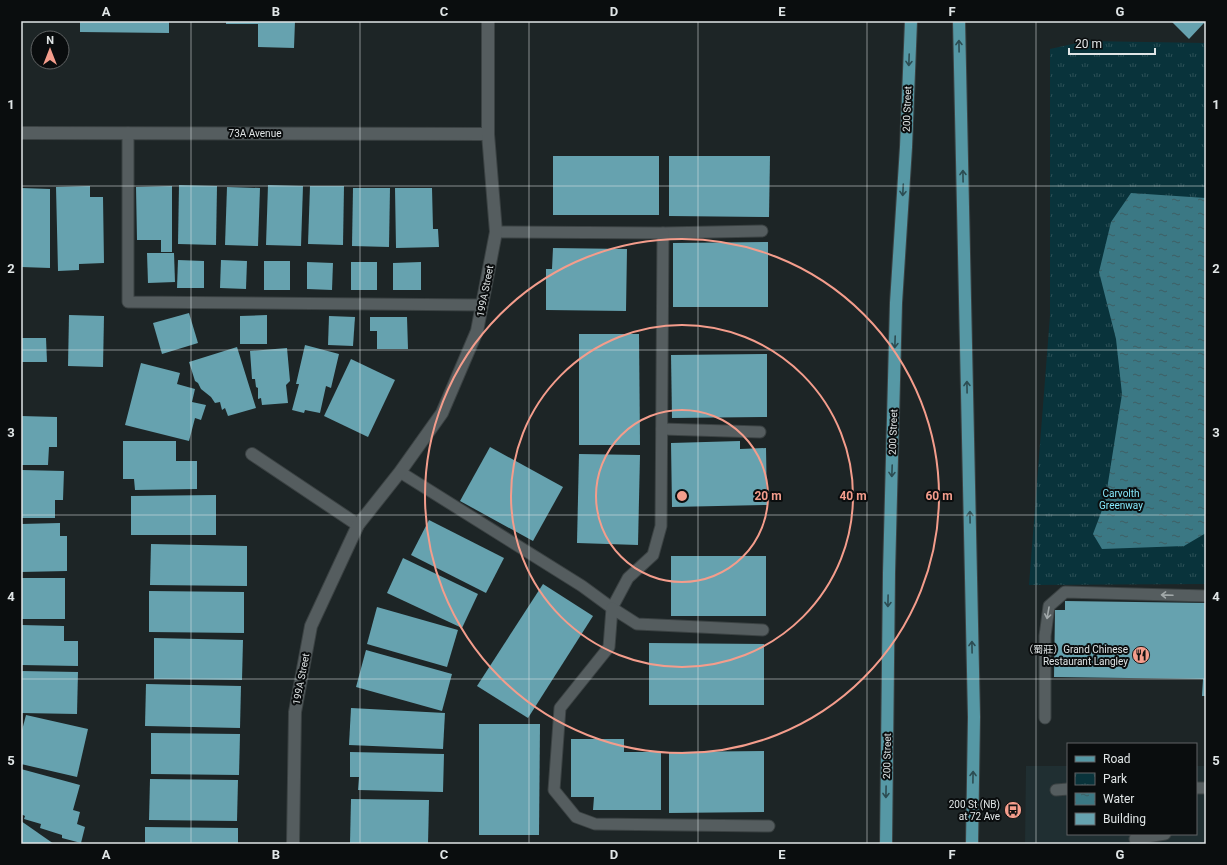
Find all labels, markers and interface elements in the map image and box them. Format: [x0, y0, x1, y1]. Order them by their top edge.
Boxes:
text: A [102, 4, 111, 19]
text: B [272, 4, 280, 19]
text: C [440, 4, 449, 19]
text: D [610, 4, 618, 19]
text: E [778, 4, 786, 19]
text: F [948, 4, 956, 19]
text: G [1116, 4, 1125, 19]
north arrow [30, 30, 70, 70]
scale bar [1069, 30, 1155, 56]
text: N [46, 34, 54, 47]
text: 20 m [1075, 37, 1102, 51]
one-way arrow [955, 40, 963, 53]
one-way arrow [905, 53, 913, 66]
street label: 200 Street [901, 86, 913, 132]
text: 1 [7, 97, 15, 112]
text: 1 [1212, 97, 1220, 112]
street label: 73A Avenue [229, 128, 281, 139]
one-way arrow [959, 170, 966, 183]
one-way arrow [900, 183, 907, 196]
text: 2 [7, 261, 15, 276]
text: 2 [1212, 261, 1220, 276]
street label: 199A Street [475, 264, 495, 318]
one-way arrow [891, 335, 899, 348]
one-way arrow [963, 381, 971, 394]
street label: 200 Street [887, 409, 899, 455]
text: 3 [7, 425, 15, 440]
text: 3 [1212, 425, 1220, 440]
one-way arrow [888, 464, 895, 477]
park label: Carvolth Greenway [1099, 488, 1143, 511]
centre of rings [675, 489, 689, 503]
text: 20 m [754, 489, 782, 503]
text: 40 m [839, 489, 867, 503]
text: 60 m [925, 489, 953, 503]
one-way arrow [966, 511, 973, 524]
text: 4 [7, 589, 15, 604]
text: 4 [1212, 589, 1220, 604]
one-way arrow [1161, 591, 1174, 598]
one-way arrow [884, 594, 892, 607]
one-way arrow [1044, 606, 1052, 619]
one-way arrow [968, 641, 976, 654]
place label: （蜀莊）Grand Chinese Restaurant Langley [1023, 644, 1128, 667]
restaurant icon: （蜀莊）Grand Chinese Restaurant Langley [1131, 645, 1151, 665]
street label: 199A Street [291, 652, 311, 706]
street label: 200 Street [881, 733, 893, 779]
legend [1067, 743, 1197, 835]
text: Road [1103, 752, 1131, 766]
text: 5 [7, 753, 15, 768]
text: 5 [1212, 753, 1220, 768]
one-way arrow [969, 771, 977, 784]
text: Park [1103, 772, 1128, 786]
one-way arrow [883, 785, 890, 798]
text: Water [1103, 792, 1134, 806]
place label: 200 St (NB) at 72 Ave [949, 799, 1000, 822]
bus stop icon: 200 St (NB) at 72 Ave [1003, 800, 1023, 820]
text: Building [1103, 812, 1146, 826]
text: A [102, 847, 111, 862]
text: B [272, 847, 280, 862]
text: C [440, 847, 449, 862]
text: D [610, 847, 618, 862]
text: E [778, 847, 786, 862]
text: F [948, 847, 956, 862]
text: G [1116, 847, 1125, 862]

